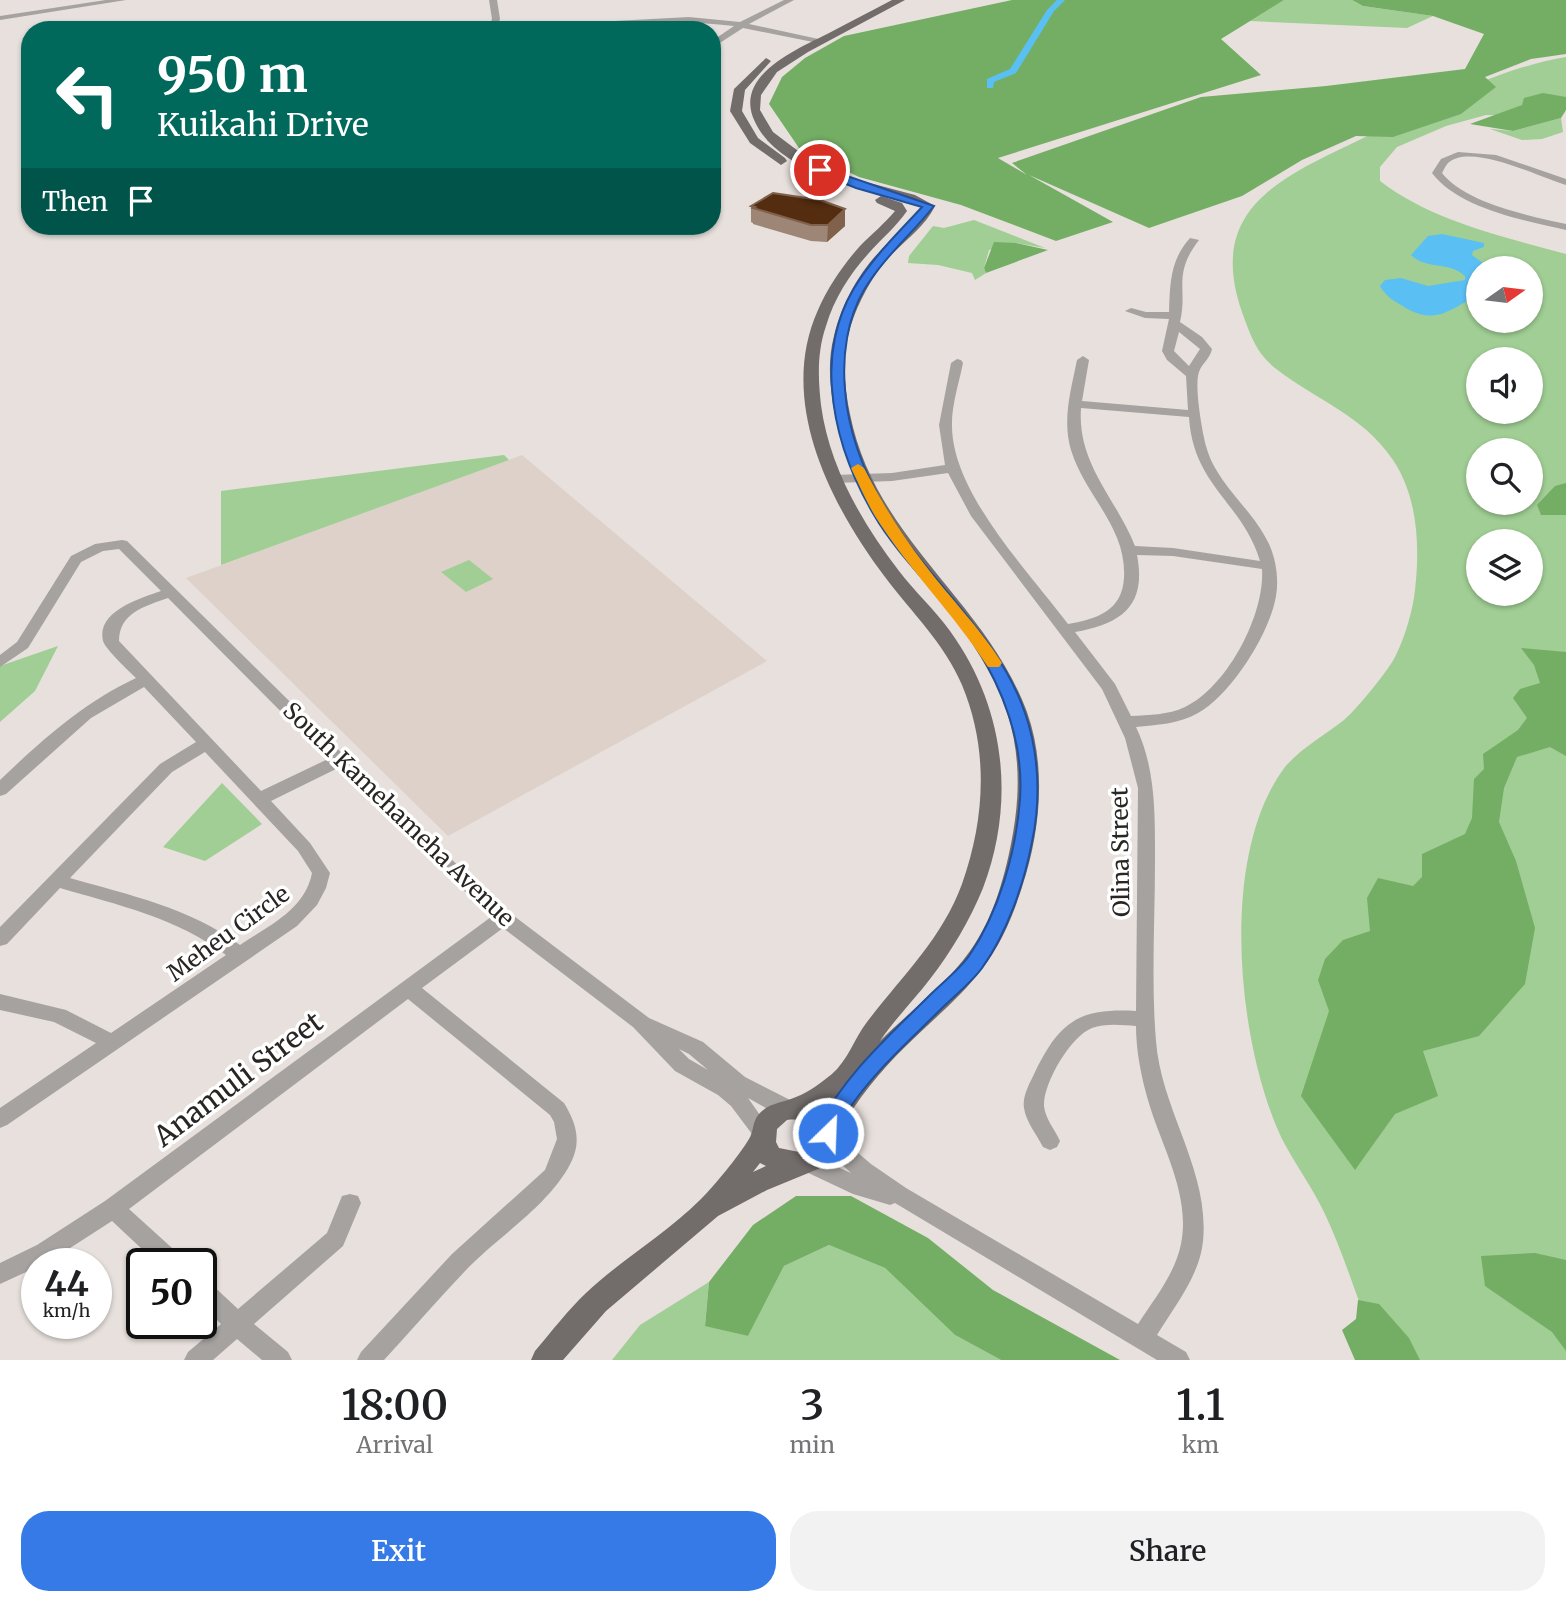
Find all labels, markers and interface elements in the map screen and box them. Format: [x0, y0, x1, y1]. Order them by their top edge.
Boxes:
text: 950 m [157, 44, 308, 105]
icon: left [42, 49, 133, 140]
text: Kuikahi Drive [157, 105, 369, 145]
pin [790, 140, 850, 200]
icon: arrive [801, 151, 839, 189]
icon: arrive [122, 182, 160, 220]
text: Then [42, 185, 108, 218]
north arrow [1466, 256, 1544, 332]
map controls [1466, 256, 1543, 606]
button: sound [1466, 347, 1543, 424]
button: search [1466, 438, 1543, 515]
button: layers [1466, 529, 1543, 606]
street label: South Kamehameha Avenue [277, 696, 521, 932]
street label: Olina Street [1104, 787, 1136, 917]
street label: Meheu Circle [161, 879, 295, 987]
street label: Anamuli Street [146, 1004, 330, 1155]
position arrow [791, 1096, 865, 1170]
speed limit sign: 50 [126, 1248, 217, 1339]
text: 44 [44, 1262, 89, 1306]
text: km/h [43, 1299, 90, 1322]
text: 18:00 [341, 1379, 448, 1431]
text: 3 [800, 1379, 824, 1431]
text: 1.1 [1176, 1379, 1225, 1431]
text: Arrival [356, 1430, 433, 1459]
text: min [789, 1430, 835, 1459]
text: km [1182, 1430, 1219, 1459]
button: Exit [21, 1511, 776, 1591]
button: Share [790, 1511, 1545, 1591]

